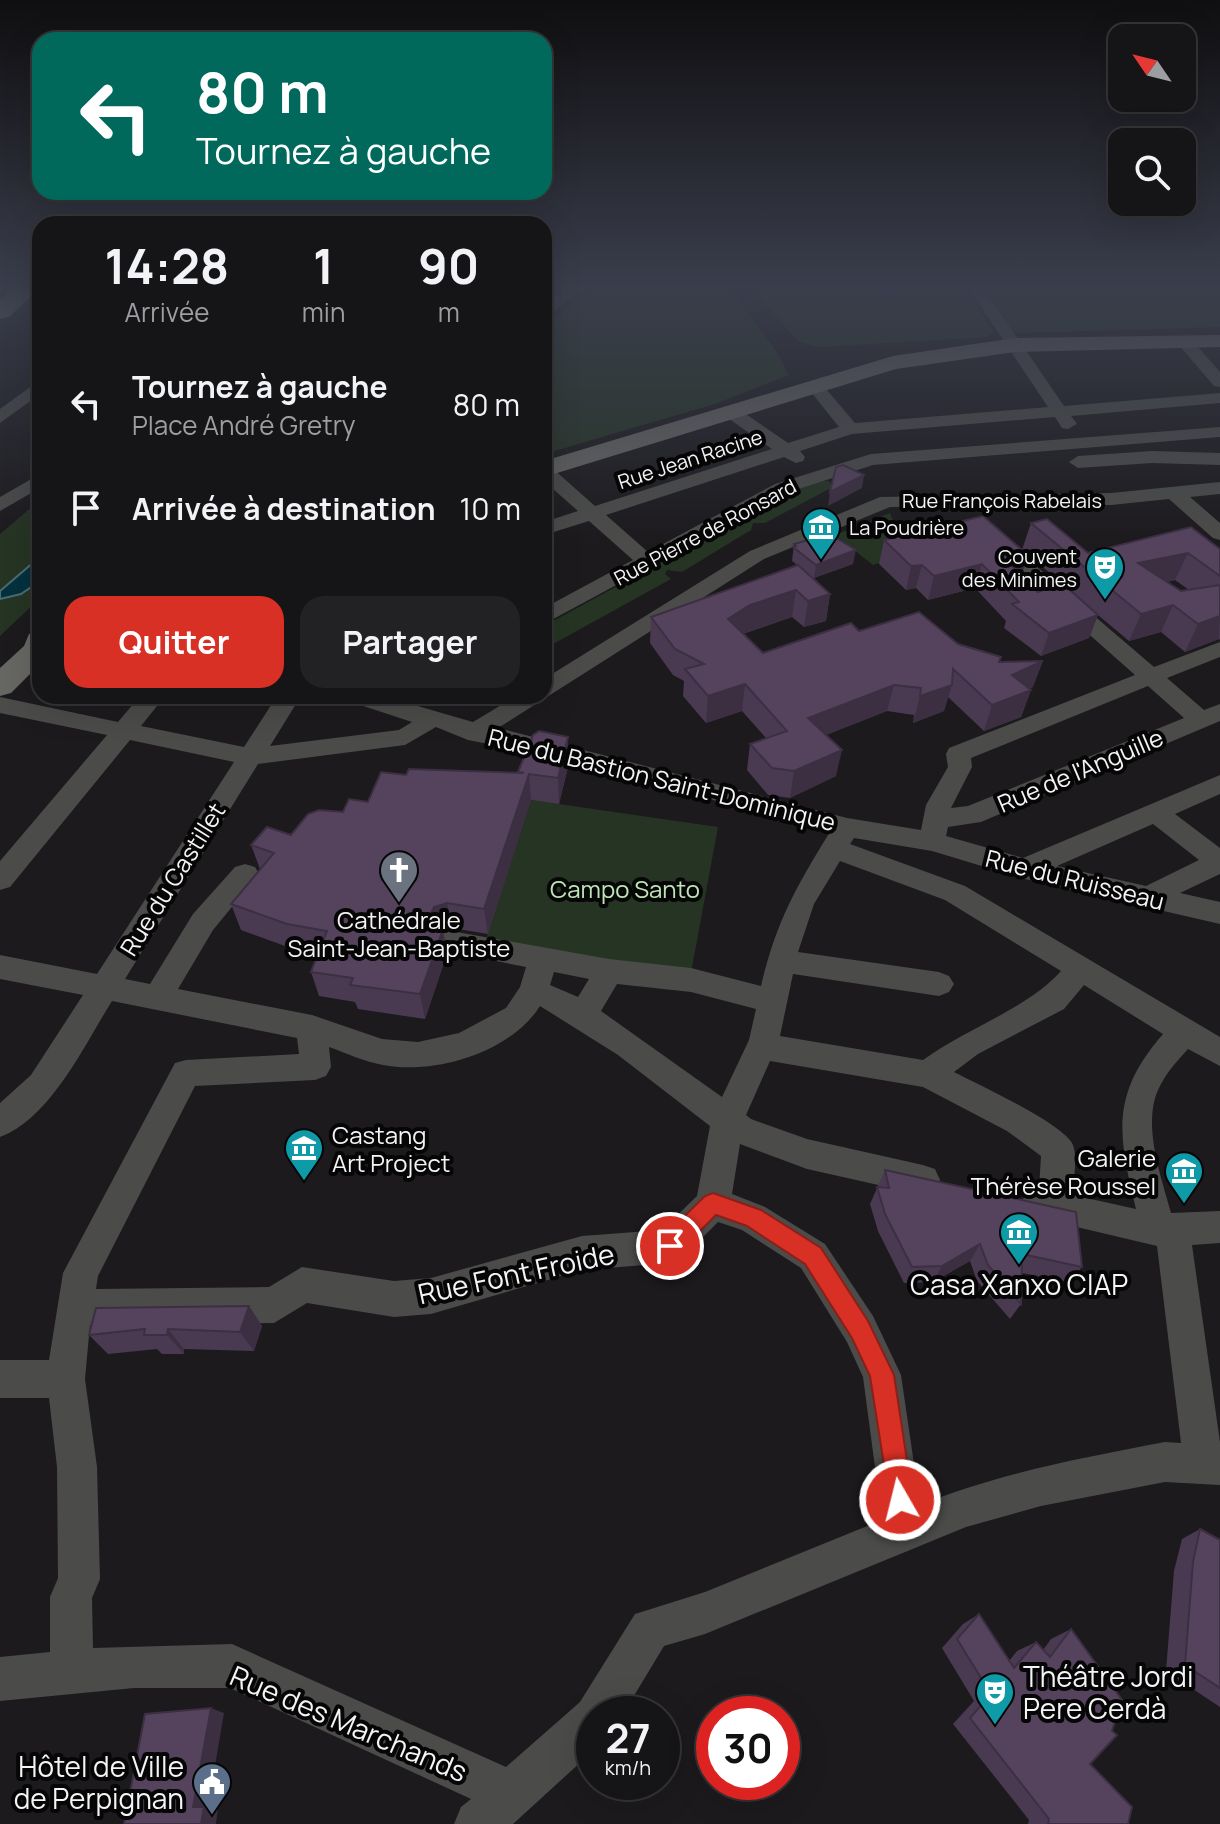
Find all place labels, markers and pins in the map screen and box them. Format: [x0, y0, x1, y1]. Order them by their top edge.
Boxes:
museum icon: La Poudrière [800, 506, 842, 561]
place label: La Poudrière [849, 514, 964, 541]
place label: Couvent des Minimes [962, 543, 1077, 593]
theatre icon: Couvent des Minimes [1084, 546, 1126, 601]
church icon: Cathédrale Saint-Jean-Baptiste [378, 849, 420, 904]
place label: Cathédrale Saint-Jean-Baptiste [288, 903, 510, 964]
place label: Castang Art Project [332, 1118, 450, 1179]
museum icon: Castang Art Project [283, 1127, 325, 1182]
place label: Galerie Thérèse Roussel [971, 1141, 1156, 1202]
museum icon: Galerie Thérèse Roussel [1163, 1150, 1205, 1205]
museum icon: Casa Xanxo CIAP [998, 1211, 1040, 1266]
pin [636, 1212, 704, 1280]
place label: Casa Xanxo CIAP [910, 1265, 1128, 1303]
place label: Théâtre Jordi Pere Cerdà [1023, 1657, 1193, 1727]
theatre icon: Théâtre Jordi Pere Cerdà [974, 1671, 1016, 1726]
place label: Hôtel de Ville de Perpignan [14, 1747, 184, 1817]
public building icon: Hôtel de Ville de Perpignan [191, 1761, 233, 1816]

